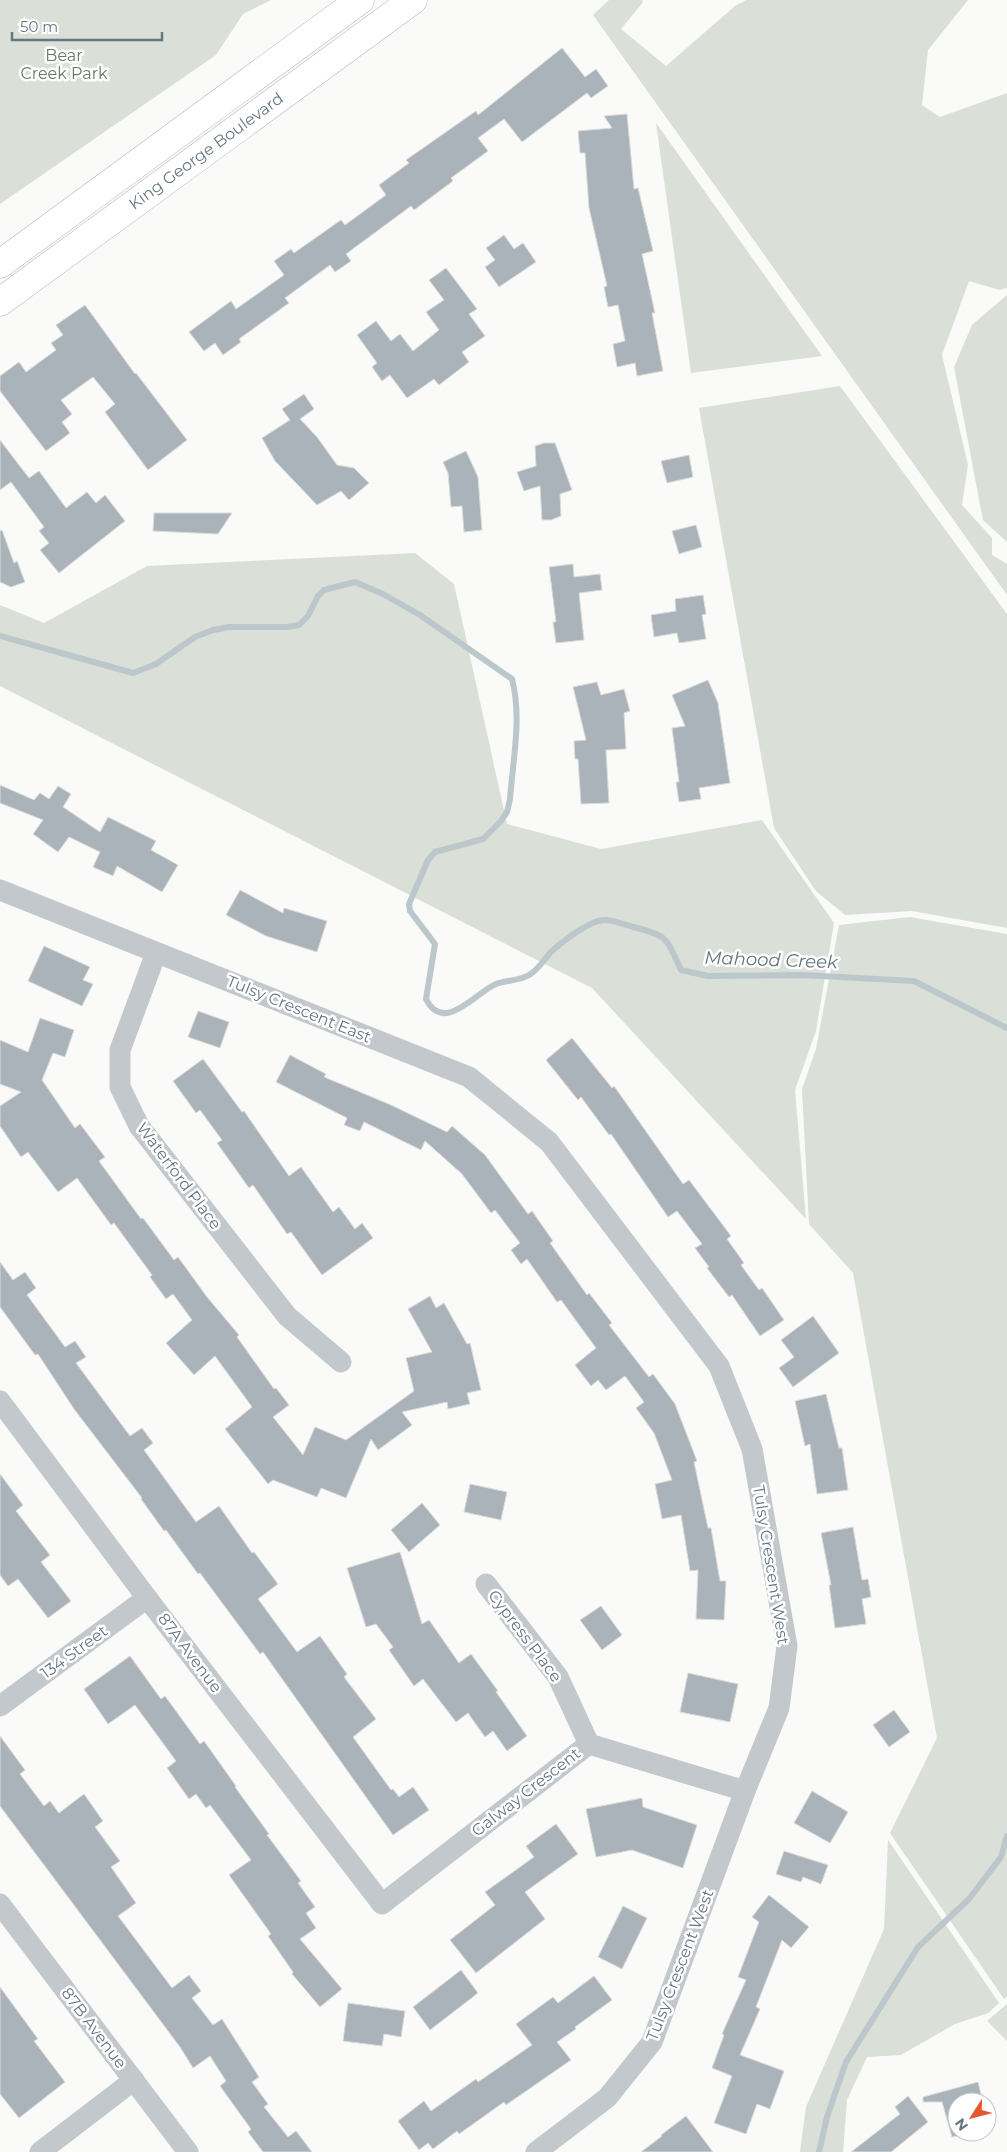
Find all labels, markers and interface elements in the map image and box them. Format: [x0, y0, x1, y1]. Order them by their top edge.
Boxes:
scale bar [12, 10, 162, 42]
text: 50 m [20, 17, 58, 36]
park label: Bear Creek Park [20, 46, 108, 83]
street label: King George Boulevard [125, 89, 287, 213]
water label: Mahood Creek [704, 947, 839, 973]
street label: Tulsy Crescent East [224, 971, 374, 1047]
street label: Waterford Place [133, 1119, 225, 1233]
street label: Tulsy Crescent West [749, 1484, 793, 1646]
street label: Cypress Place [484, 1586, 566, 1686]
street label: 87A Avenue [154, 1609, 226, 1697]
street label: 134 Street [37, 1621, 112, 1683]
street label: Galway Crescent [468, 1743, 585, 1840]
street label: Tulsy Crescent West [642, 1886, 718, 2043]
street label: 87B Avenue [57, 1984, 131, 2072]
north arrow [947, 2092, 997, 2142]
text: N [951, 2115, 972, 2135]

